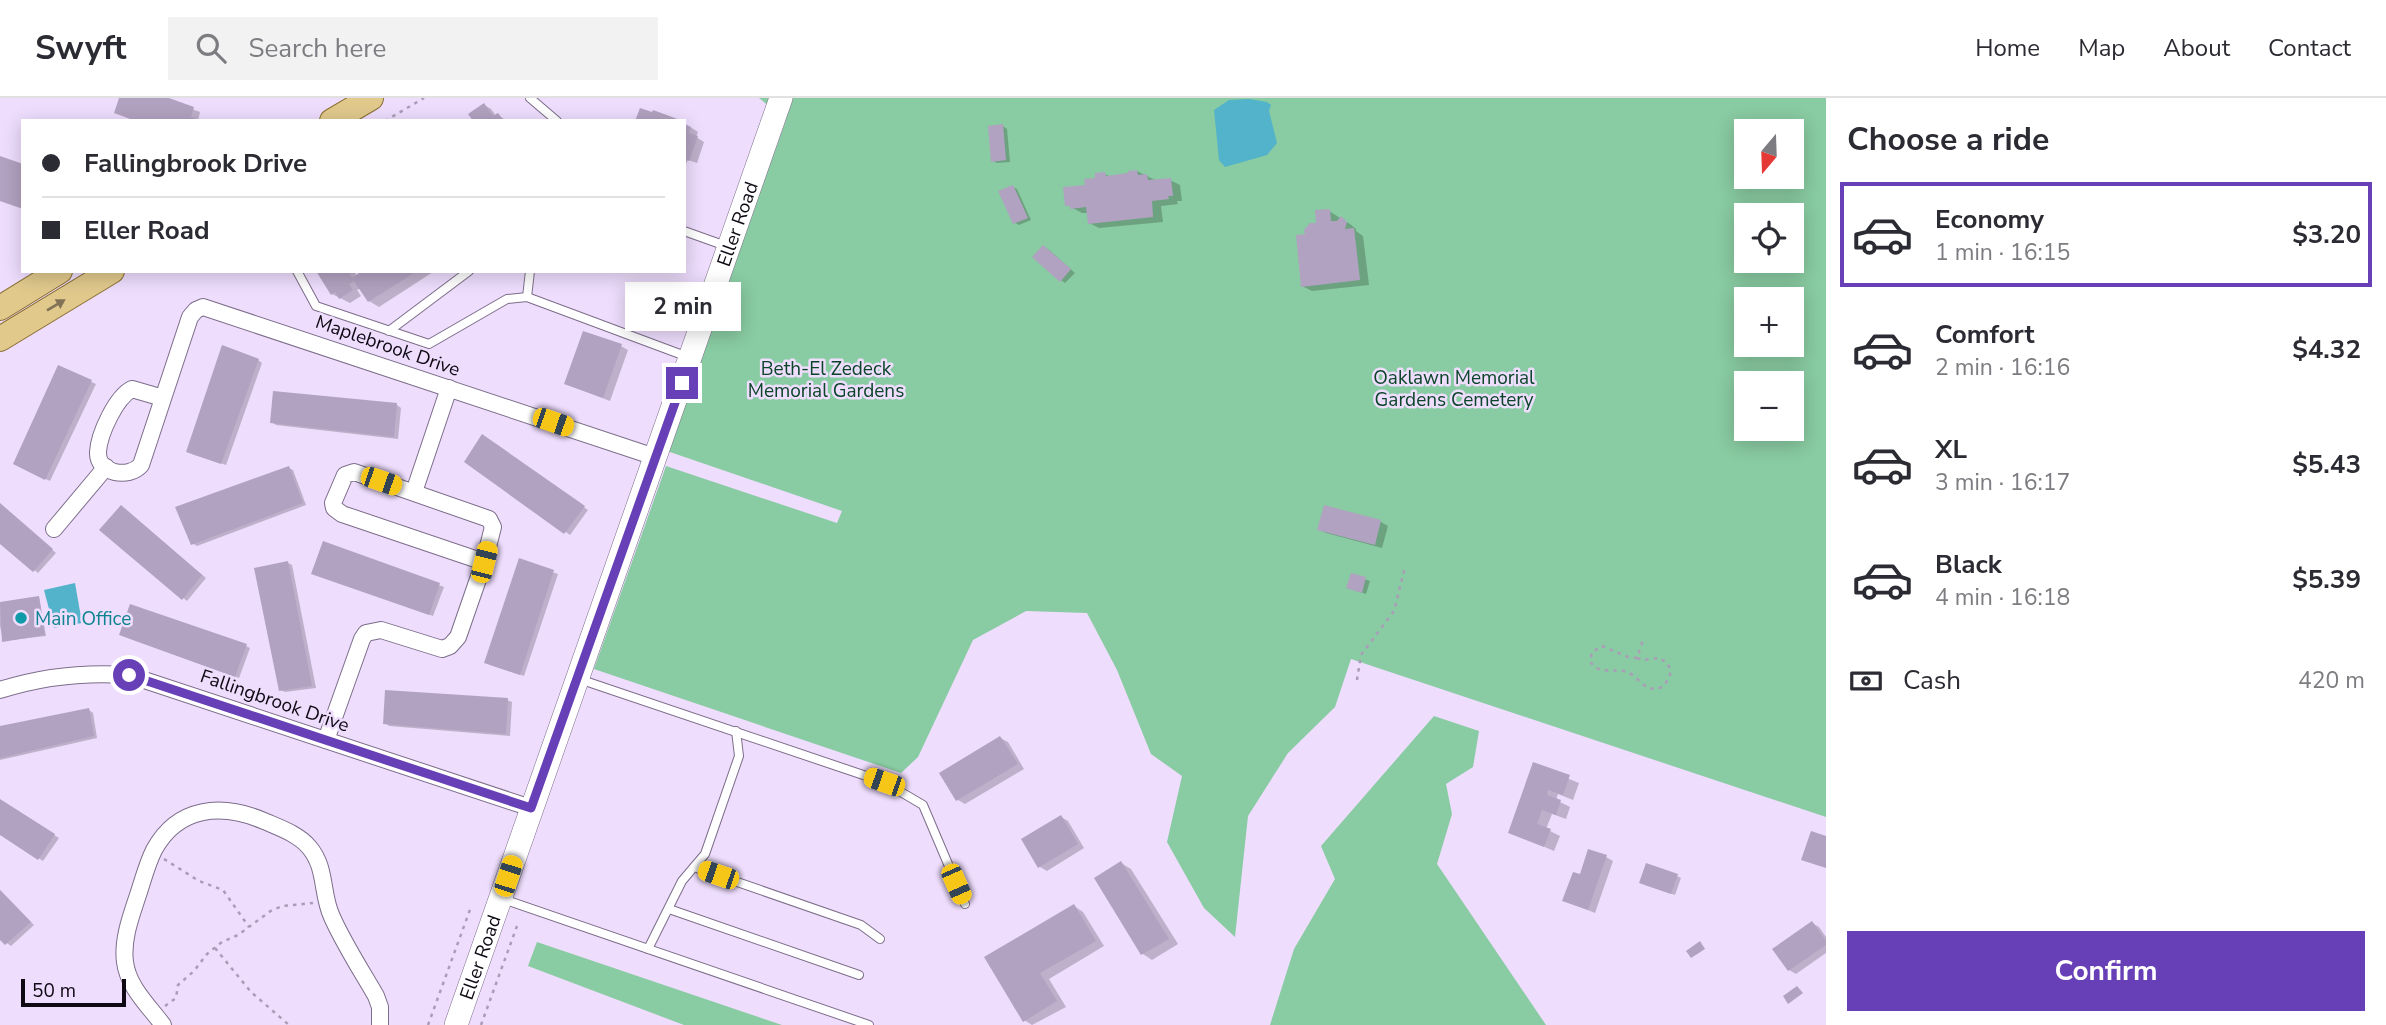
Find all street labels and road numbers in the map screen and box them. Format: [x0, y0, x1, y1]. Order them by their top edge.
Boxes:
street label: Eller Road [711, 178, 765, 270]
street label: Maplebrook Drive [312, 309, 463, 383]
street label: Fallingbrook Drive [197, 663, 353, 739]
street label: Eller Road [454, 911, 508, 1003]

